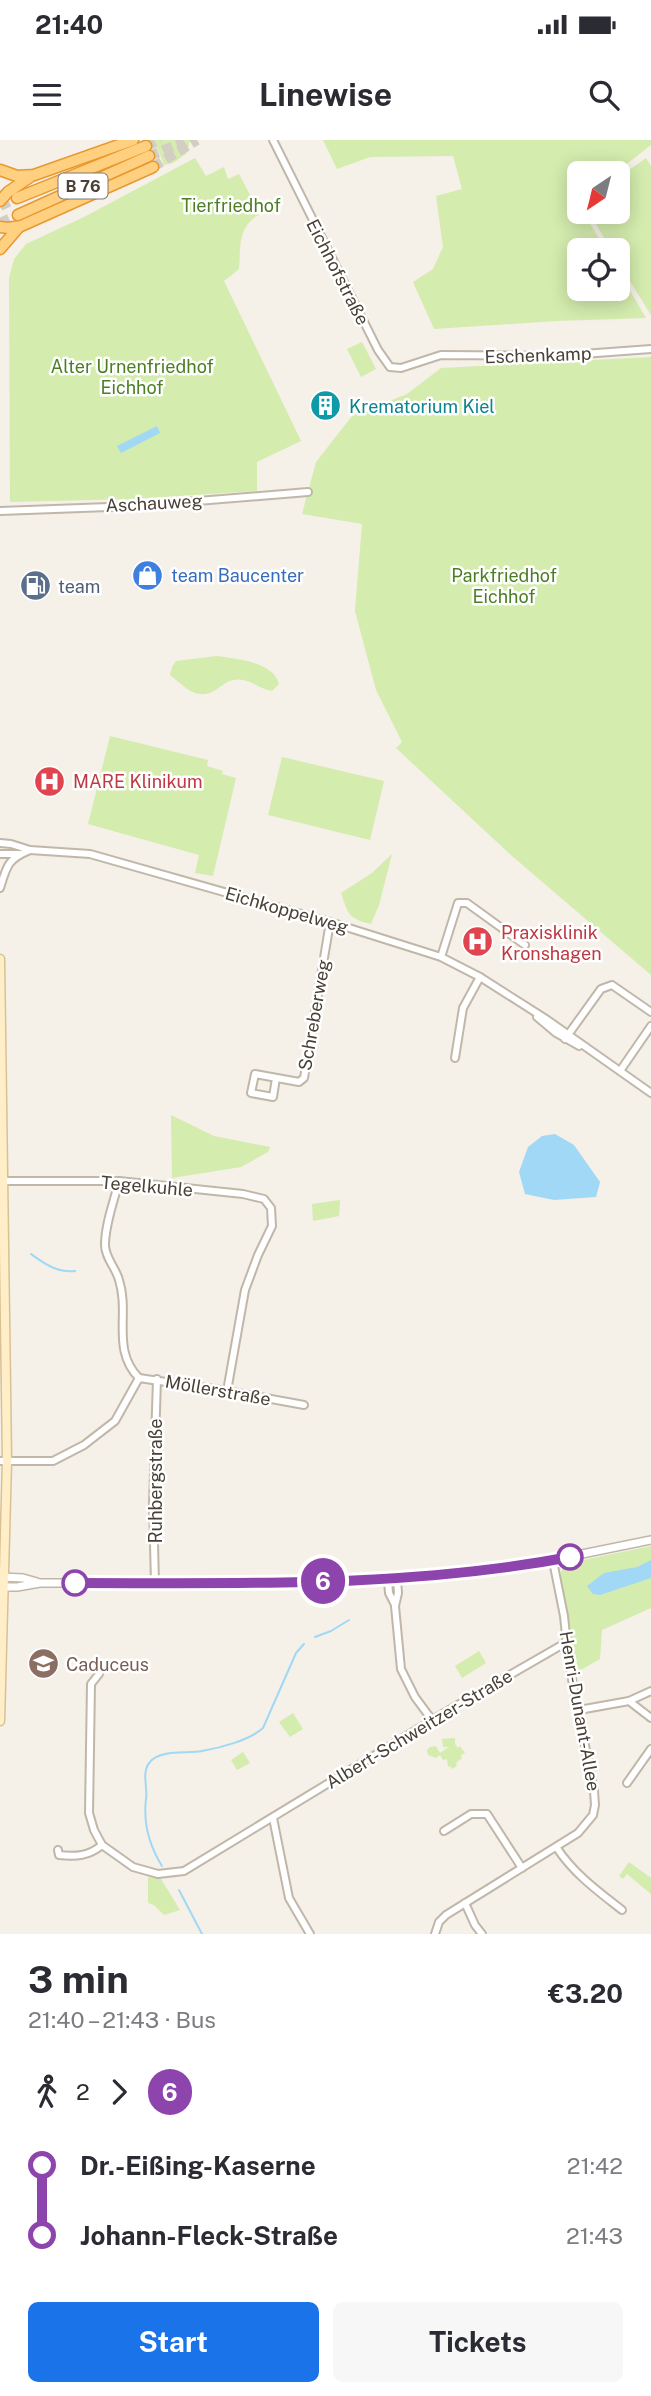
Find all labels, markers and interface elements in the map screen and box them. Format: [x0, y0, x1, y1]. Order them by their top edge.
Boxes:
text: 21:40 [35, 9, 103, 40]
icon: menu [28, 76, 66, 114]
text: Linewise [259, 76, 392, 113]
icon: search [585, 76, 623, 114]
north arrow [567, 161, 630, 224]
map controls [567, 161, 630, 301]
road number: B 76 [58, 174, 108, 198]
park label: Tierfriedhof [181, 195, 281, 216]
street label: Eichhofstraße [302, 216, 374, 328]
button: locate [567, 238, 630, 301]
street label: Eschenkamp [484, 343, 592, 367]
park label: Alter Urnenfriedhof Eichhof [50, 356, 214, 398]
building icon: Krematorium Kiel [309, 389, 343, 423]
place label: Krematorium Kiel [349, 396, 495, 417]
street label: Aschauweg [105, 490, 203, 516]
shop icon: team Baucenter [131, 558, 165, 592]
place label: team Baucenter [171, 565, 304, 586]
park label: Parkfriedhof Eichhof [451, 565, 557, 607]
fuel station icon: team [18, 569, 52, 603]
place label: team [58, 576, 100, 597]
hospital icon: MARE Klinikum [33, 764, 67, 798]
place label: MARE Klinikum [73, 771, 203, 792]
street label: Eichkoppelweg [223, 882, 351, 938]
place label: Praxisklinik Kronshagen [501, 922, 602, 964]
hospital icon: Praxisklinik Kronshagen [461, 925, 495, 959]
street label: Schreberweg [294, 958, 334, 1072]
street label: Tegelkuhle [100, 1172, 194, 1200]
street label: Möllerstraße [164, 1370, 272, 1410]
street label: Ruhbergstraße [145, 1419, 166, 1543]
unlabelled marker [557, 1544, 583, 1570]
line badge: 6 [300, 1558, 346, 1604]
text: 6 [315, 1567, 331, 1595]
unlabelled marker [62, 1570, 88, 1596]
street label: Henri-Dunant-Allee [556, 1629, 604, 1793]
school or university icon: Caduceus [26, 1647, 60, 1681]
place label: Caduceus [66, 1654, 149, 1675]
street label: Albert-Schweitzer-Straße [322, 1665, 516, 1793]
text: 3 min [28, 1957, 129, 2002]
text: €3.20 [548, 1978, 623, 2009]
text: 21:40 – 21:43 · Bus [28, 2006, 216, 2033]
icon: walk [28, 2073, 66, 2111]
icon: forward [100, 2073, 138, 2111]
text: 2 [76, 2078, 90, 2105]
text: 6 [162, 2078, 178, 2106]
text: Dr.-Eißing-Kaserne [80, 2150, 316, 2181]
text: 21:42 [567, 2152, 623, 2179]
text: Johann-Fleck-Straße [80, 2220, 338, 2251]
text: 21:43 [566, 2222, 623, 2249]
button: Start [28, 2302, 319, 2382]
button: Tickets [333, 2302, 623, 2382]

